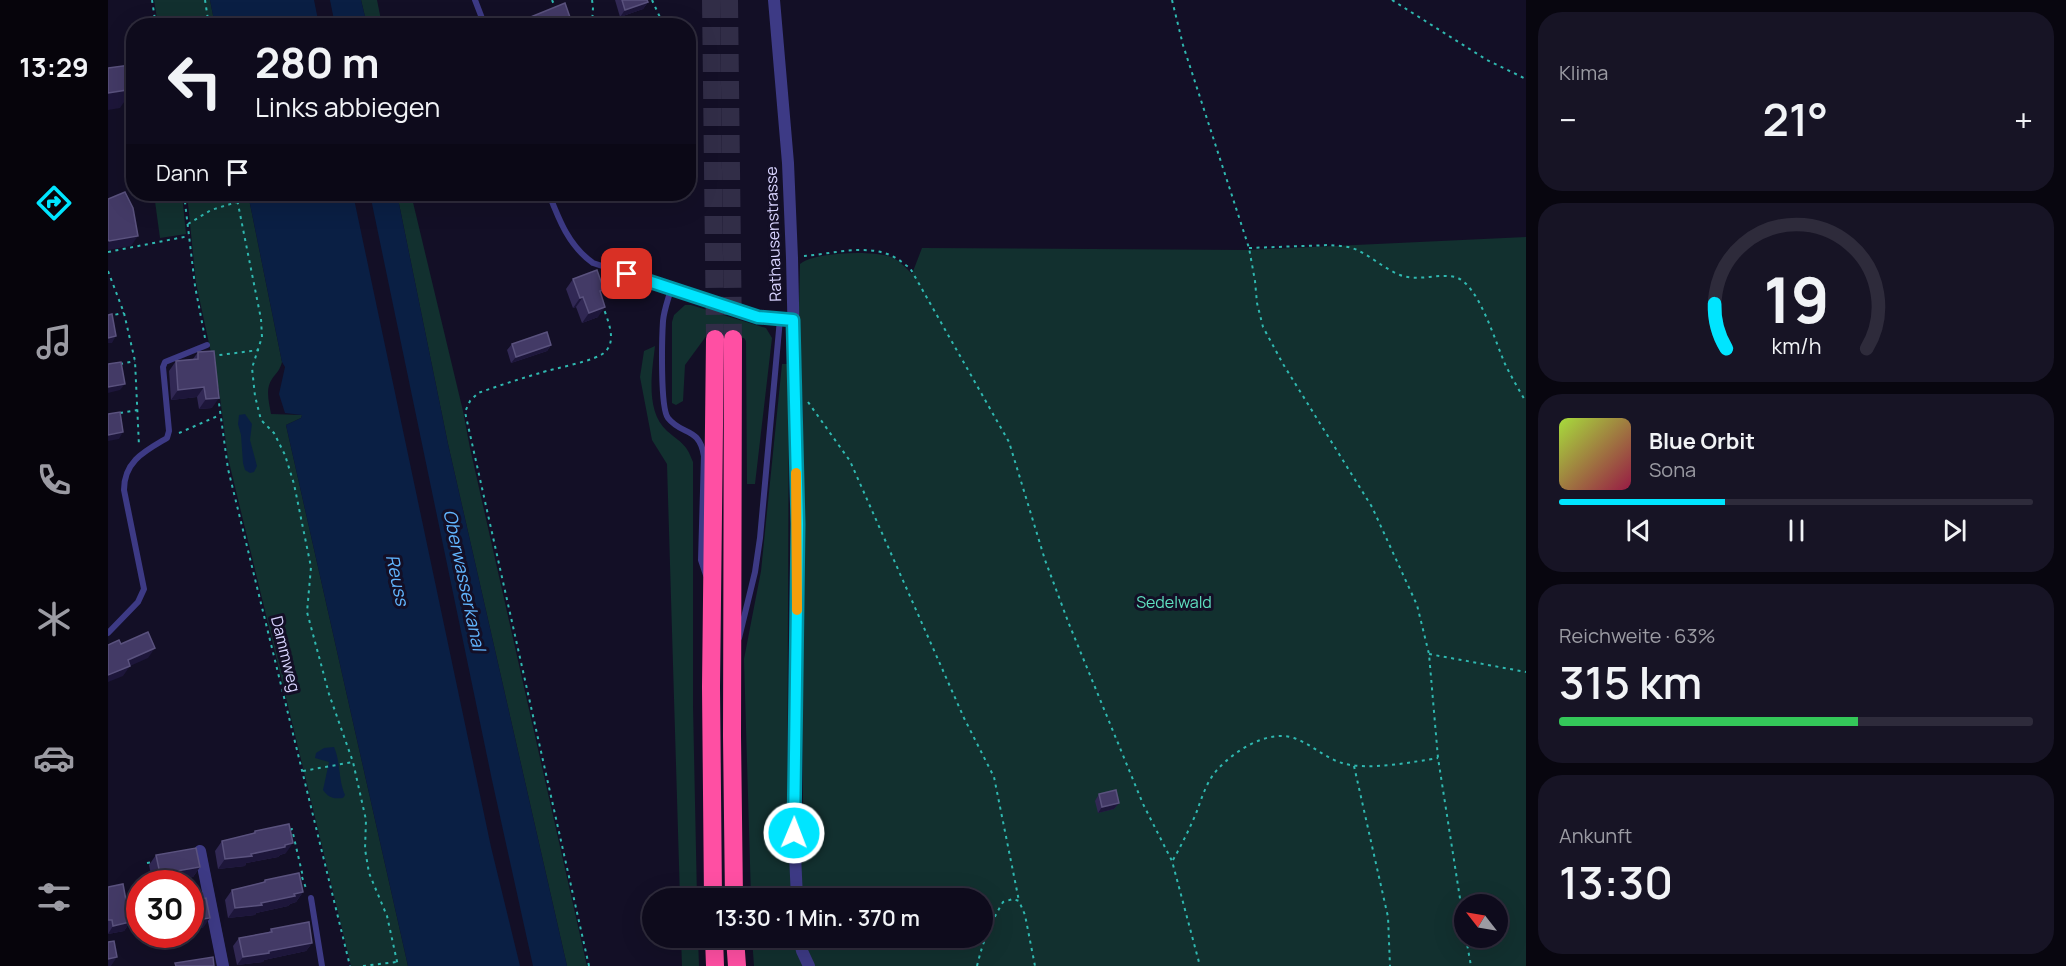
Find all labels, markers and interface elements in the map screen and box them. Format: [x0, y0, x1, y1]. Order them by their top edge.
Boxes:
text: 280 m [255, 33, 380, 91]
icon: left [156, 42, 234, 120]
text: 13:29 [19, 48, 89, 85]
text: Klima [1559, 59, 1608, 86]
text: Links abbiegen [255, 88, 440, 125]
text: 21° [1763, 88, 1828, 150]
text: − [1559, 97, 1577, 142]
text: + [2014, 97, 2033, 142]
icon: arrive [221, 156, 254, 189]
text: Dann [156, 158, 209, 188]
street label: Rathausenstrasse [760, 166, 786, 302]
icon: directions [33, 182, 75, 224]
pin [601, 248, 652, 299]
text: 19 [1763, 256, 1829, 342]
icon: arrive [610, 257, 643, 290]
icon: music [33, 321, 75, 363]
text: km/h [1771, 332, 1821, 361]
text: Blue Orbit [1649, 426, 1755, 456]
text: Sona [1649, 456, 1696, 483]
icon: phone [33, 459, 75, 501]
water label: Oberwasserkanal [438, 507, 492, 655]
icon: previous [1622, 514, 1655, 547]
icon: pause [1780, 514, 1813, 547]
icon: next [1938, 514, 1971, 547]
water label: Reuss [381, 552, 415, 609]
park label: Sedelwald [1136, 591, 1212, 613]
icon: climate [33, 598, 75, 640]
street label: Dammweg [266, 614, 306, 694]
text: Reichweite · 63% [1559, 622, 1716, 649]
text: 315 km [1559, 651, 1702, 713]
icon: car [33, 737, 75, 779]
position arrow [762, 801, 826, 865]
text: Ankunft [1559, 822, 1632, 849]
text: 13:30 [1559, 851, 1673, 913]
speed limit sign: 30 [126, 870, 204, 948]
icon: filters [33, 876, 75, 918]
north arrow [1454, 894, 1508, 948]
map controls [1454, 894, 1508, 948]
text: 13:30 · 1 Min. · 370 m [715, 903, 920, 933]

